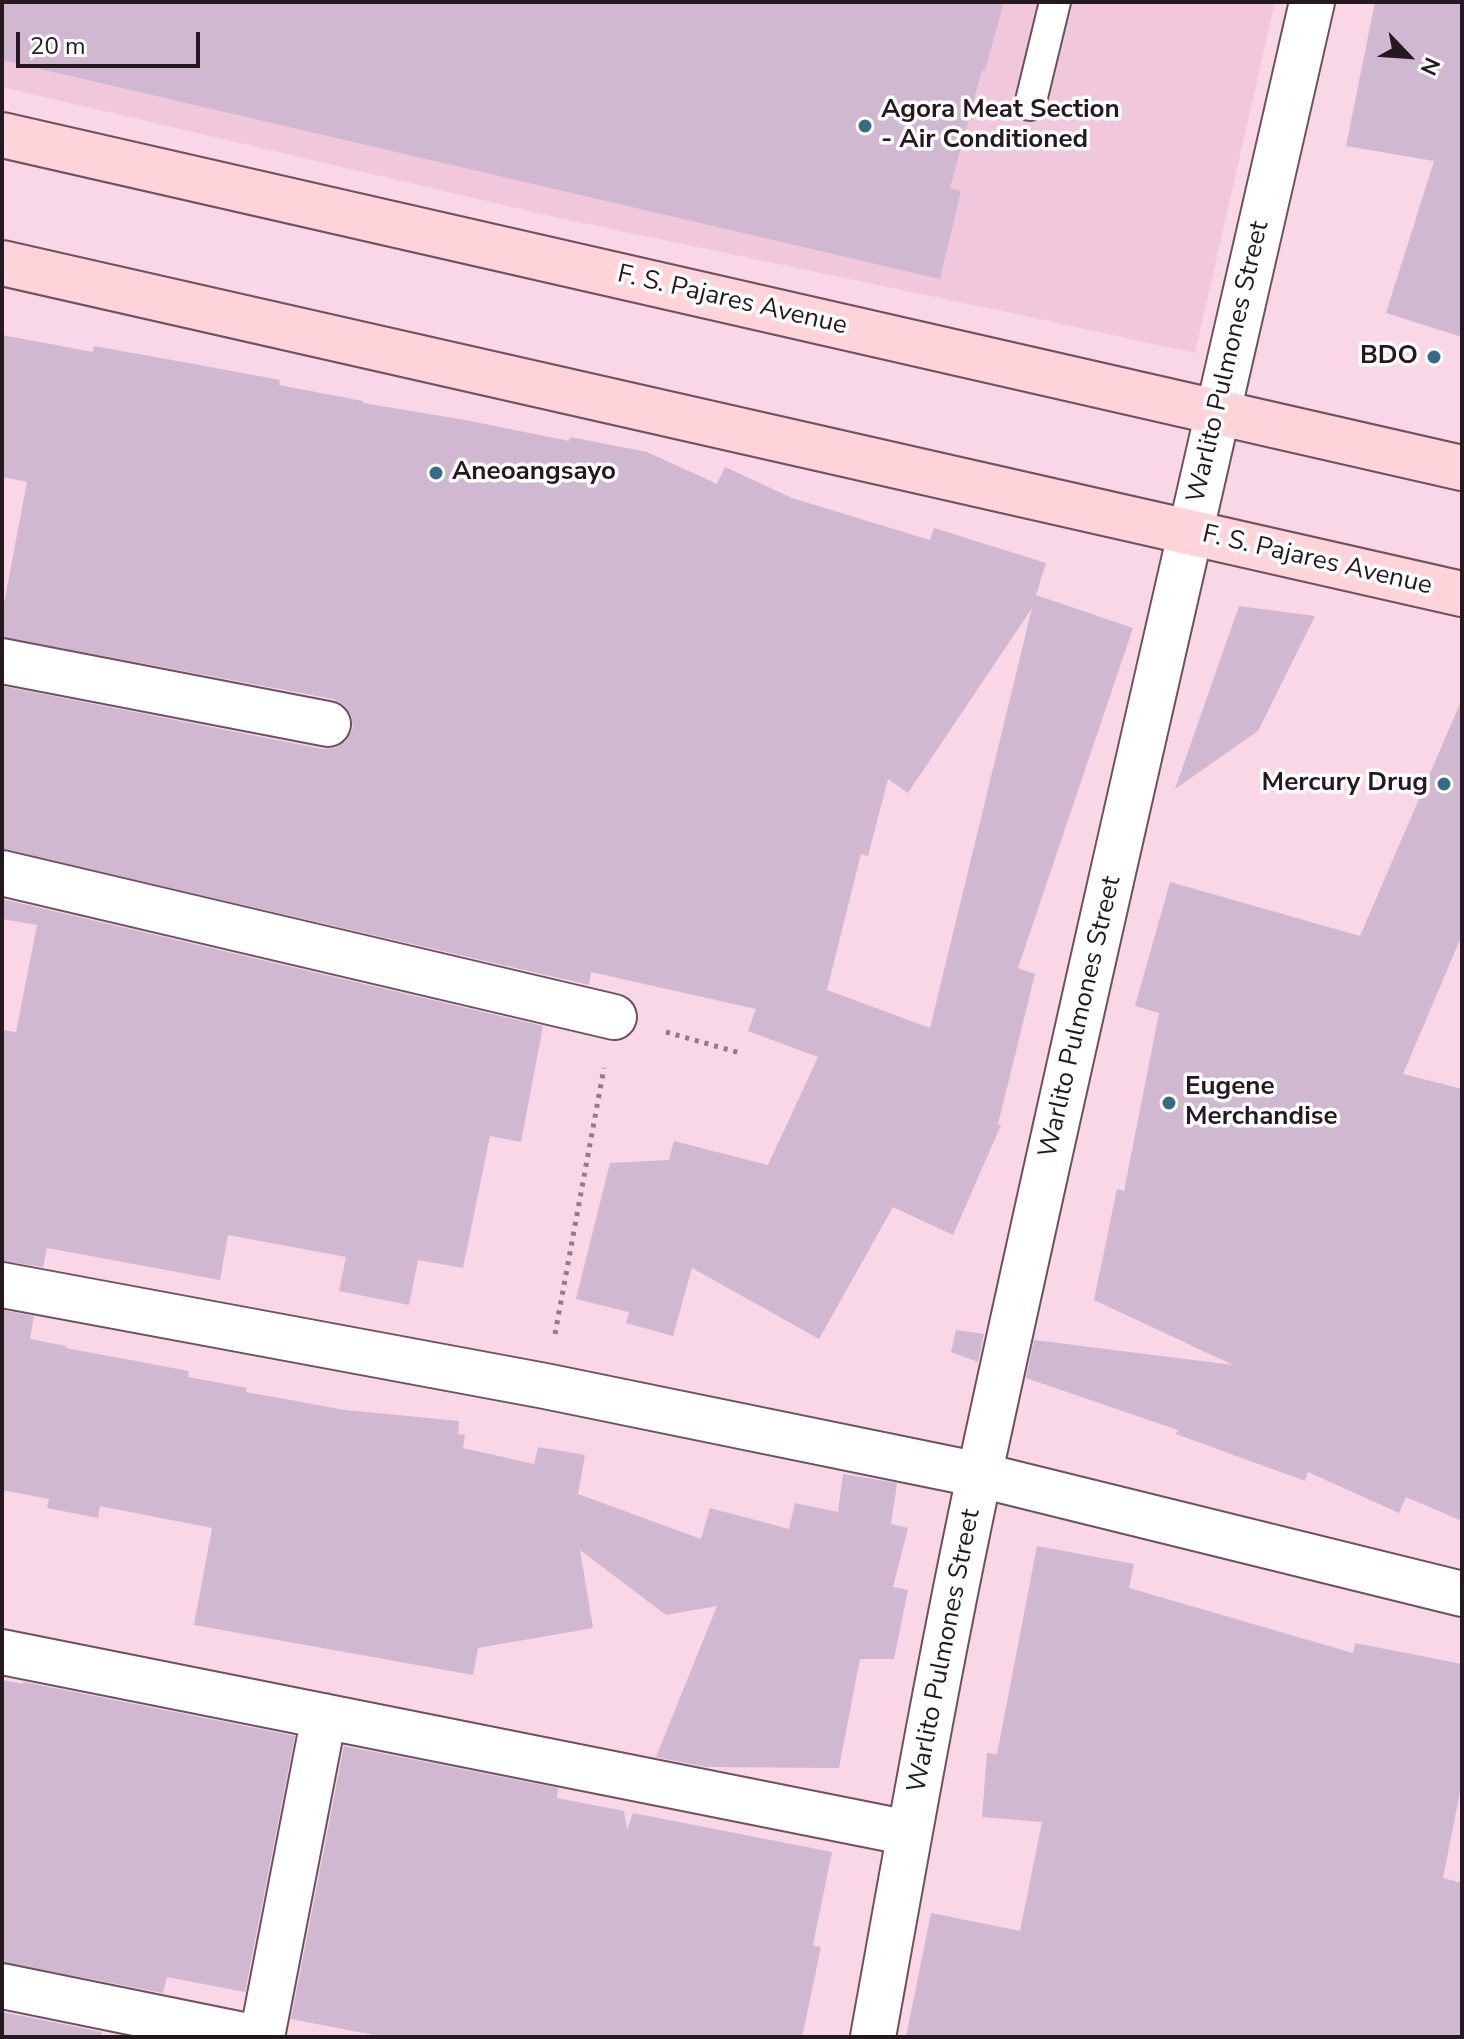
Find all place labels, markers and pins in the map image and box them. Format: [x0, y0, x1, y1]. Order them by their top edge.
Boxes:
place label: Agora Meat Section - Air Conditioned [881, 95, 1120, 156]
marker: Agora Meat Section - Air Conditioned [856, 117, 874, 135]
place label: BDO [1360, 341, 1418, 373]
marker: BDO [1425, 348, 1443, 366]
place label: Aneoangsayo [452, 457, 616, 489]
marker: Aneoangsayo [427, 464, 445, 482]
place label: Mercury Drug [1262, 768, 1428, 800]
marker: Mercury Drug [1435, 775, 1453, 793]
place label: Eugene Merchandise [1185, 1072, 1338, 1134]
marker: Eugene Merchandise [1160, 1094, 1178, 1112]

